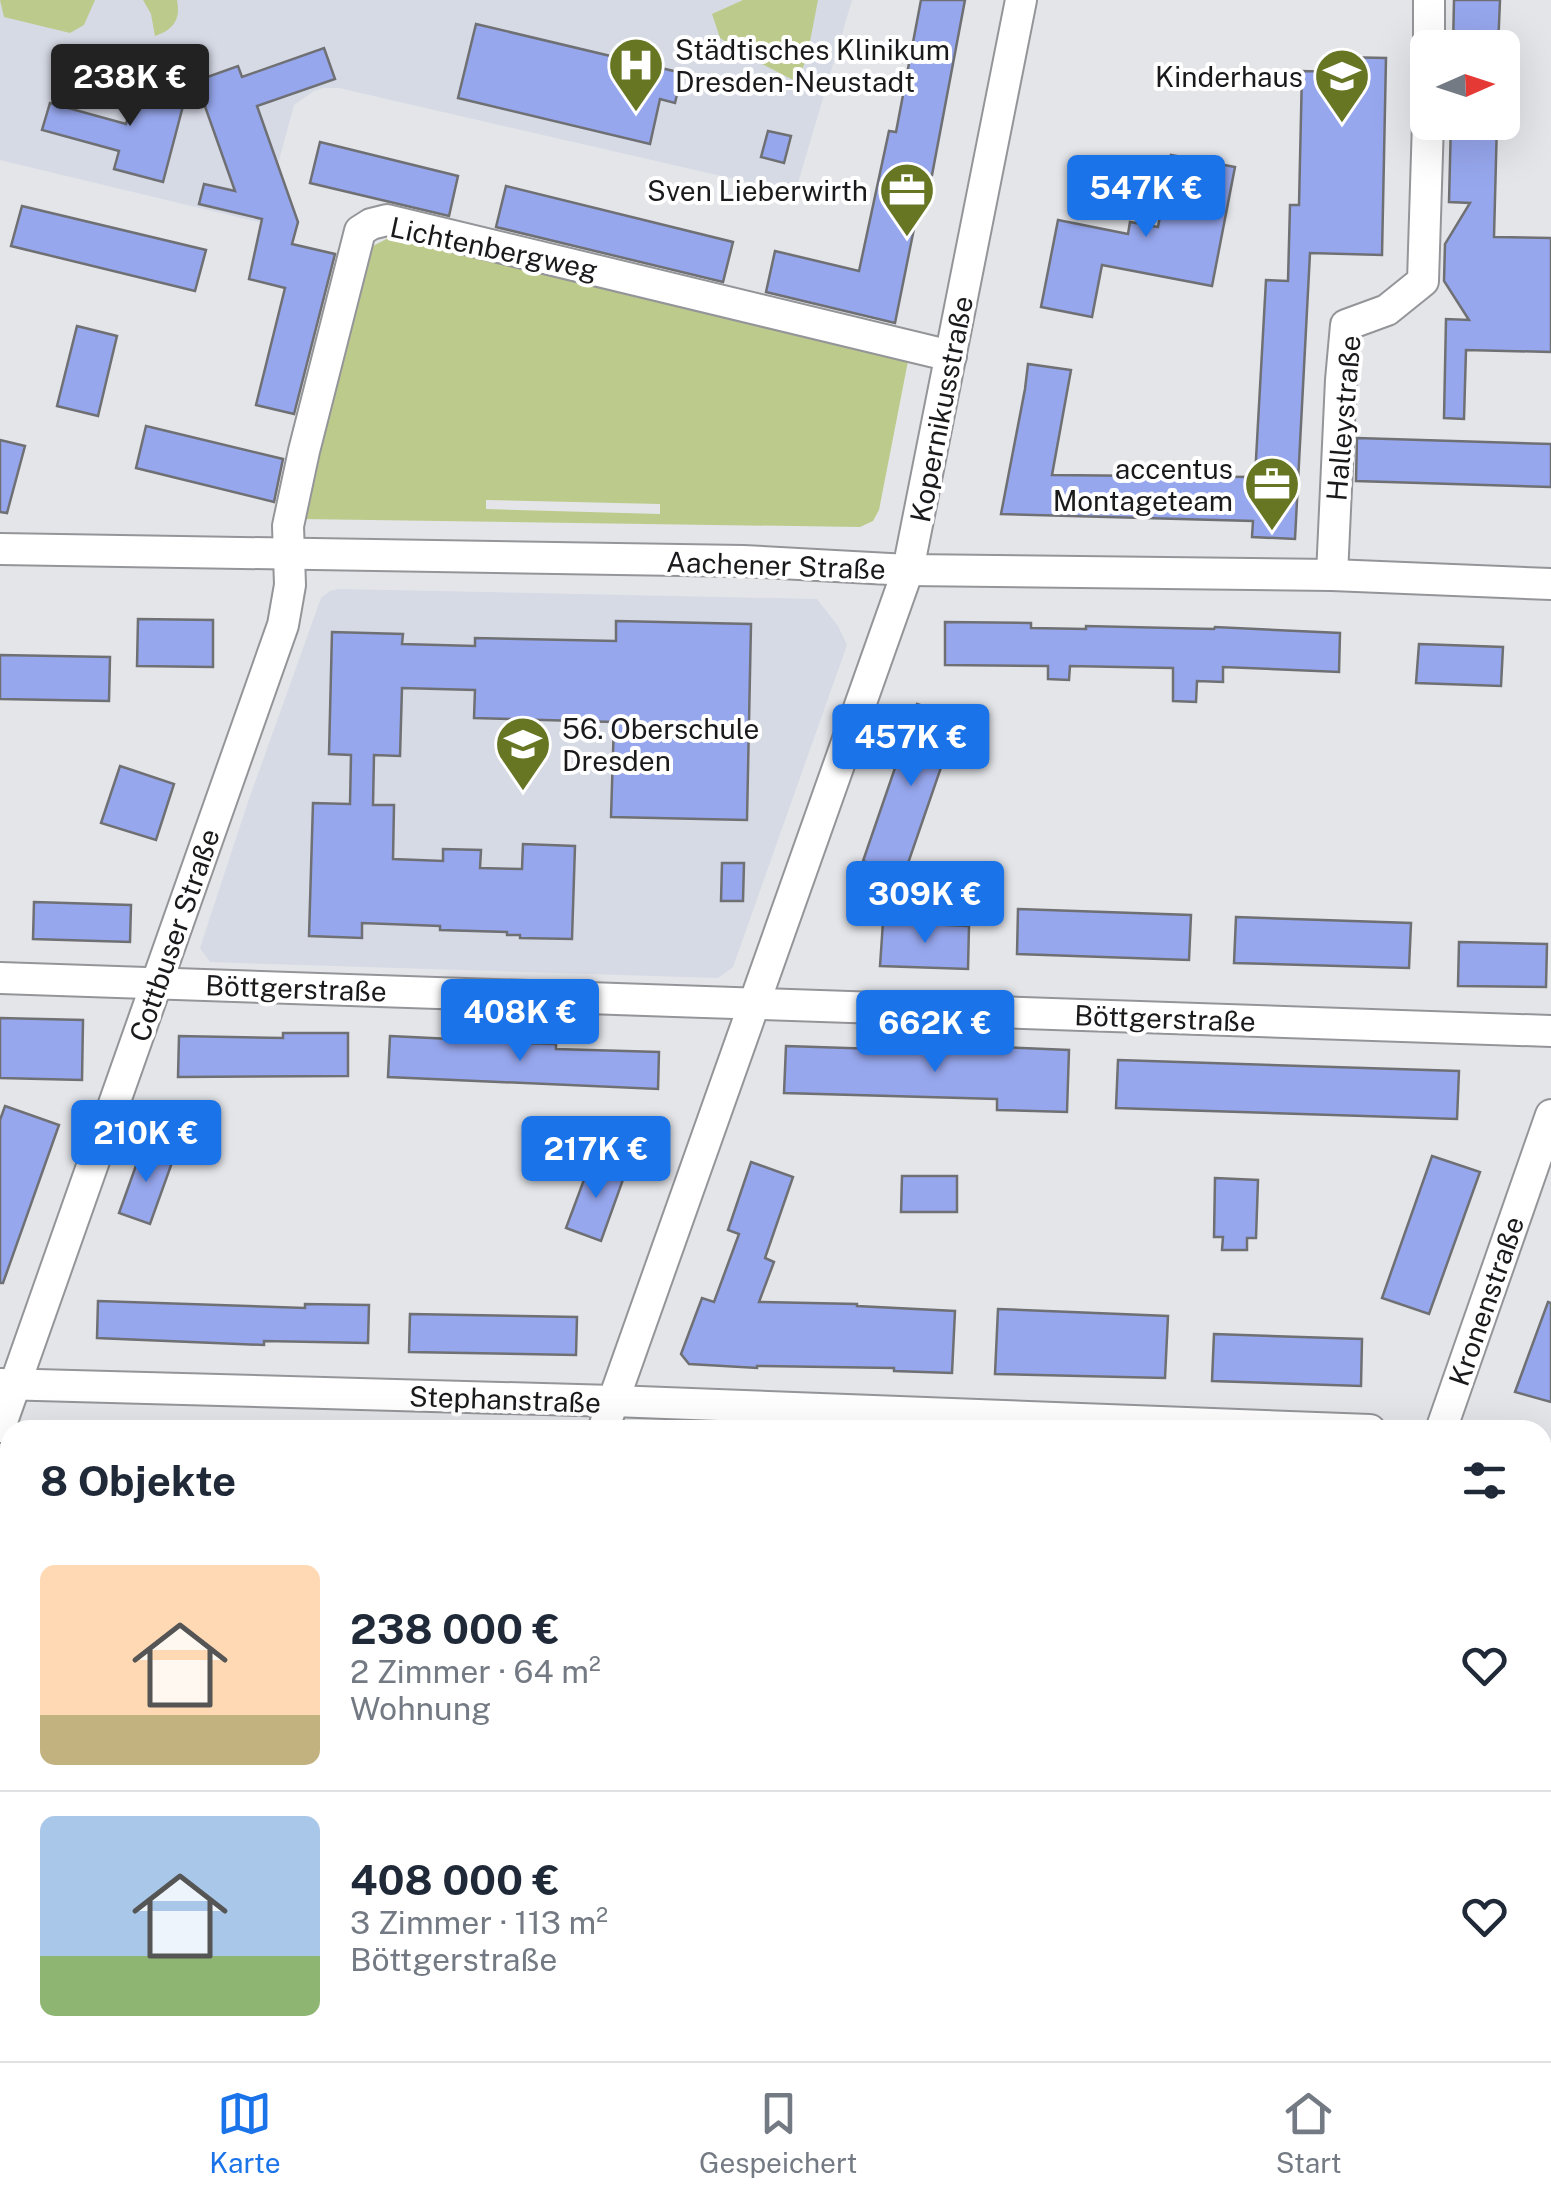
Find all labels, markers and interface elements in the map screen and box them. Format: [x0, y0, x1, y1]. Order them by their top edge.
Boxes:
north arrow [1410, 30, 1520, 140]
map controls [1410, 30, 1520, 140]
place label: Städtisches Klinikum Dresden-Neustadt [675, 33, 950, 98]
hospital icon: Städtisches Klinikum Dresden-Neustadt [606, 35, 666, 114]
pin: 238K € [49, 44, 211, 129]
school or university icon: Kinderhaus [1312, 46, 1372, 125]
text: 238K € [73, 58, 187, 95]
place label: Kinderhaus [1155, 60, 1303, 93]
pin: 547K € [1065, 155, 1227, 240]
office icon: Sven Lieberwirth [877, 160, 937, 239]
text: 547K € [1089, 169, 1203, 206]
place label: Sven Lieberwirth [647, 174, 868, 207]
street label: Lichtenbergweg [387, 210, 601, 286]
street label: Kopernikusstraße [903, 293, 979, 525]
street label: Halleystraße [1319, 334, 1367, 502]
place label: accentus Montageteam [1053, 452, 1233, 517]
office icon: accentus Montageteam [1242, 454, 1302, 533]
street label: Aachener Straße [666, 545, 886, 585]
pin: 457K € [830, 704, 992, 789]
place label: 56. Oberschule Dresden [562, 712, 760, 777]
school or university icon: 56. Oberschule Dresden [493, 714, 553, 793]
text: 457K € [854, 718, 968, 755]
street label: Cottbuser Straße [122, 824, 226, 1046]
pin: 309K € [844, 861, 1006, 946]
text: 309K € [868, 875, 982, 912]
street label: Böttgerstraße [205, 968, 387, 1008]
pin: 408K € [439, 979, 601, 1064]
pin: 662K € [854, 990, 1016, 1075]
text: 408K € [463, 993, 577, 1030]
street label: Böttgerstraße [1074, 998, 1256, 1038]
text: 662K € [878, 1004, 992, 1041]
pin: 210K € [65, 1100, 227, 1185]
text: 210K € [93, 1114, 199, 1151]
pin: 217K € [515, 1116, 677, 1201]
text: 217K € [543, 1130, 649, 1167]
street label: Kronenstraße [1442, 1212, 1530, 1390]
street label: Stephanstraße [409, 1379, 601, 1419]
icon: filters [1457, 1453, 1512, 1508]
text: 8 Objekte [40, 1456, 236, 1505]
text: 238 000 € [350, 1604, 560, 1653]
icon: home [120, 1605, 240, 1725]
icon: heart [1457, 1638, 1512, 1693]
text: 2 Zimmer · 64 m² [350, 1653, 601, 1690]
text: Wohnung [350, 1690, 491, 1727]
text: 408 000 € [350, 1855, 560, 1904]
icon: home [120, 1856, 240, 1976]
icon: heart [1457, 1889, 1512, 1944]
text: 3 Zimmer · 113 m² [350, 1904, 608, 1941]
text: Böttgerstraße [350, 1941, 557, 1978]
tab: Karte [209, 2086, 281, 2179]
tab: Gespeichert [699, 2086, 857, 2179]
tab: Start [1276, 2086, 1342, 2179]

